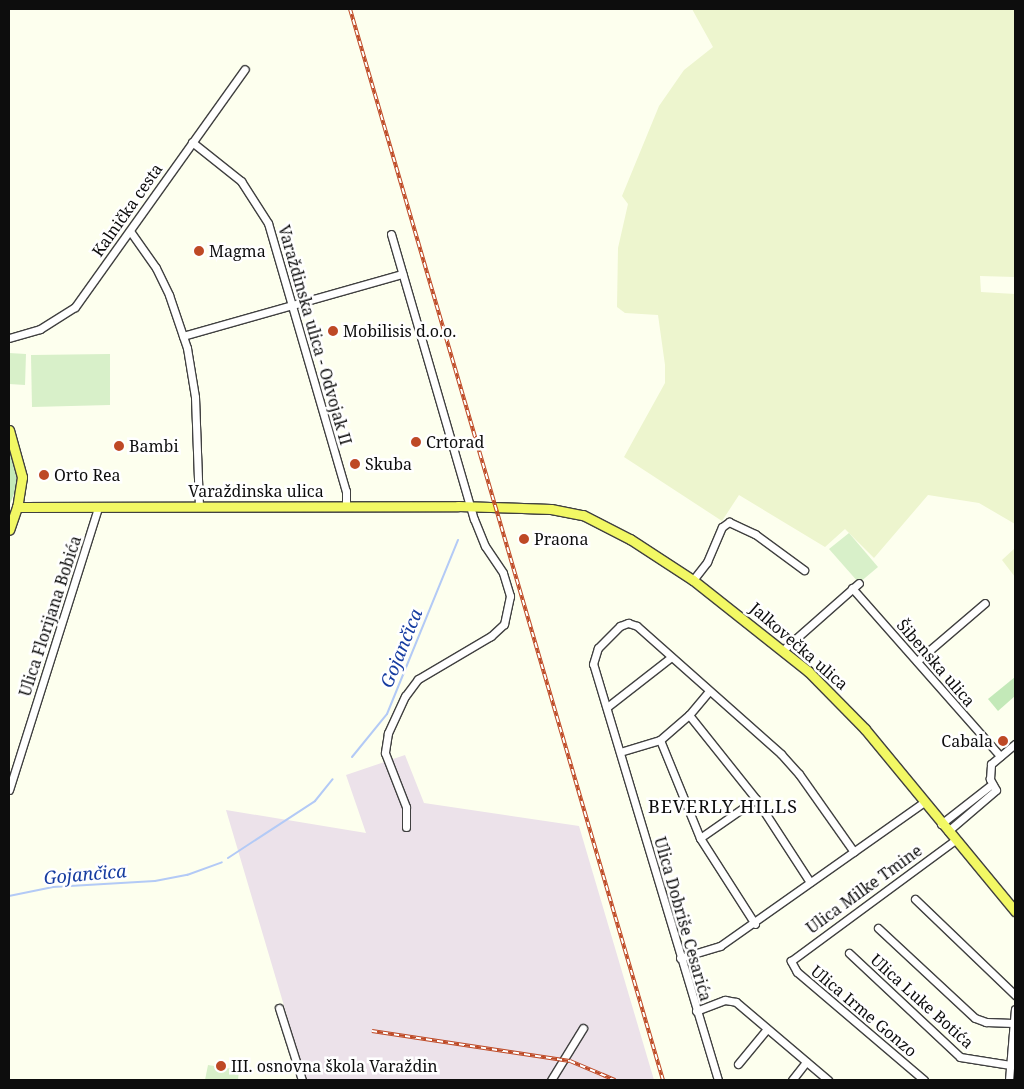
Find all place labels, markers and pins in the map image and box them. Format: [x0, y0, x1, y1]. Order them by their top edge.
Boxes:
place label: Magma [209, 241, 266, 261]
marker: Magma [193, 245, 205, 257]
place label: Mobilisis d.o.o. [343, 321, 456, 341]
marker: Mobilisis d.o.o. [327, 325, 339, 337]
place label: Crtorad [426, 432, 484, 452]
place label: Bambi [129, 436, 179, 456]
marker: Crtorad [410, 436, 422, 448]
marker: Bambi [113, 440, 125, 452]
place label: Skuba [365, 454, 412, 474]
marker: Skuba [349, 458, 361, 470]
place label: Orto Rea [54, 465, 120, 485]
marker: Orto Rea [38, 469, 50, 481]
place label: Praona [534, 529, 588, 549]
marker: Praona [518, 533, 530, 545]
place label: Cabala [941, 731, 993, 751]
marker: Cabala [997, 735, 1009, 747]
place label: III. osnovna škola Varaždin [231, 1056, 438, 1076]
marker: III. osnovna škola Varaždin [215, 1060, 227, 1072]

